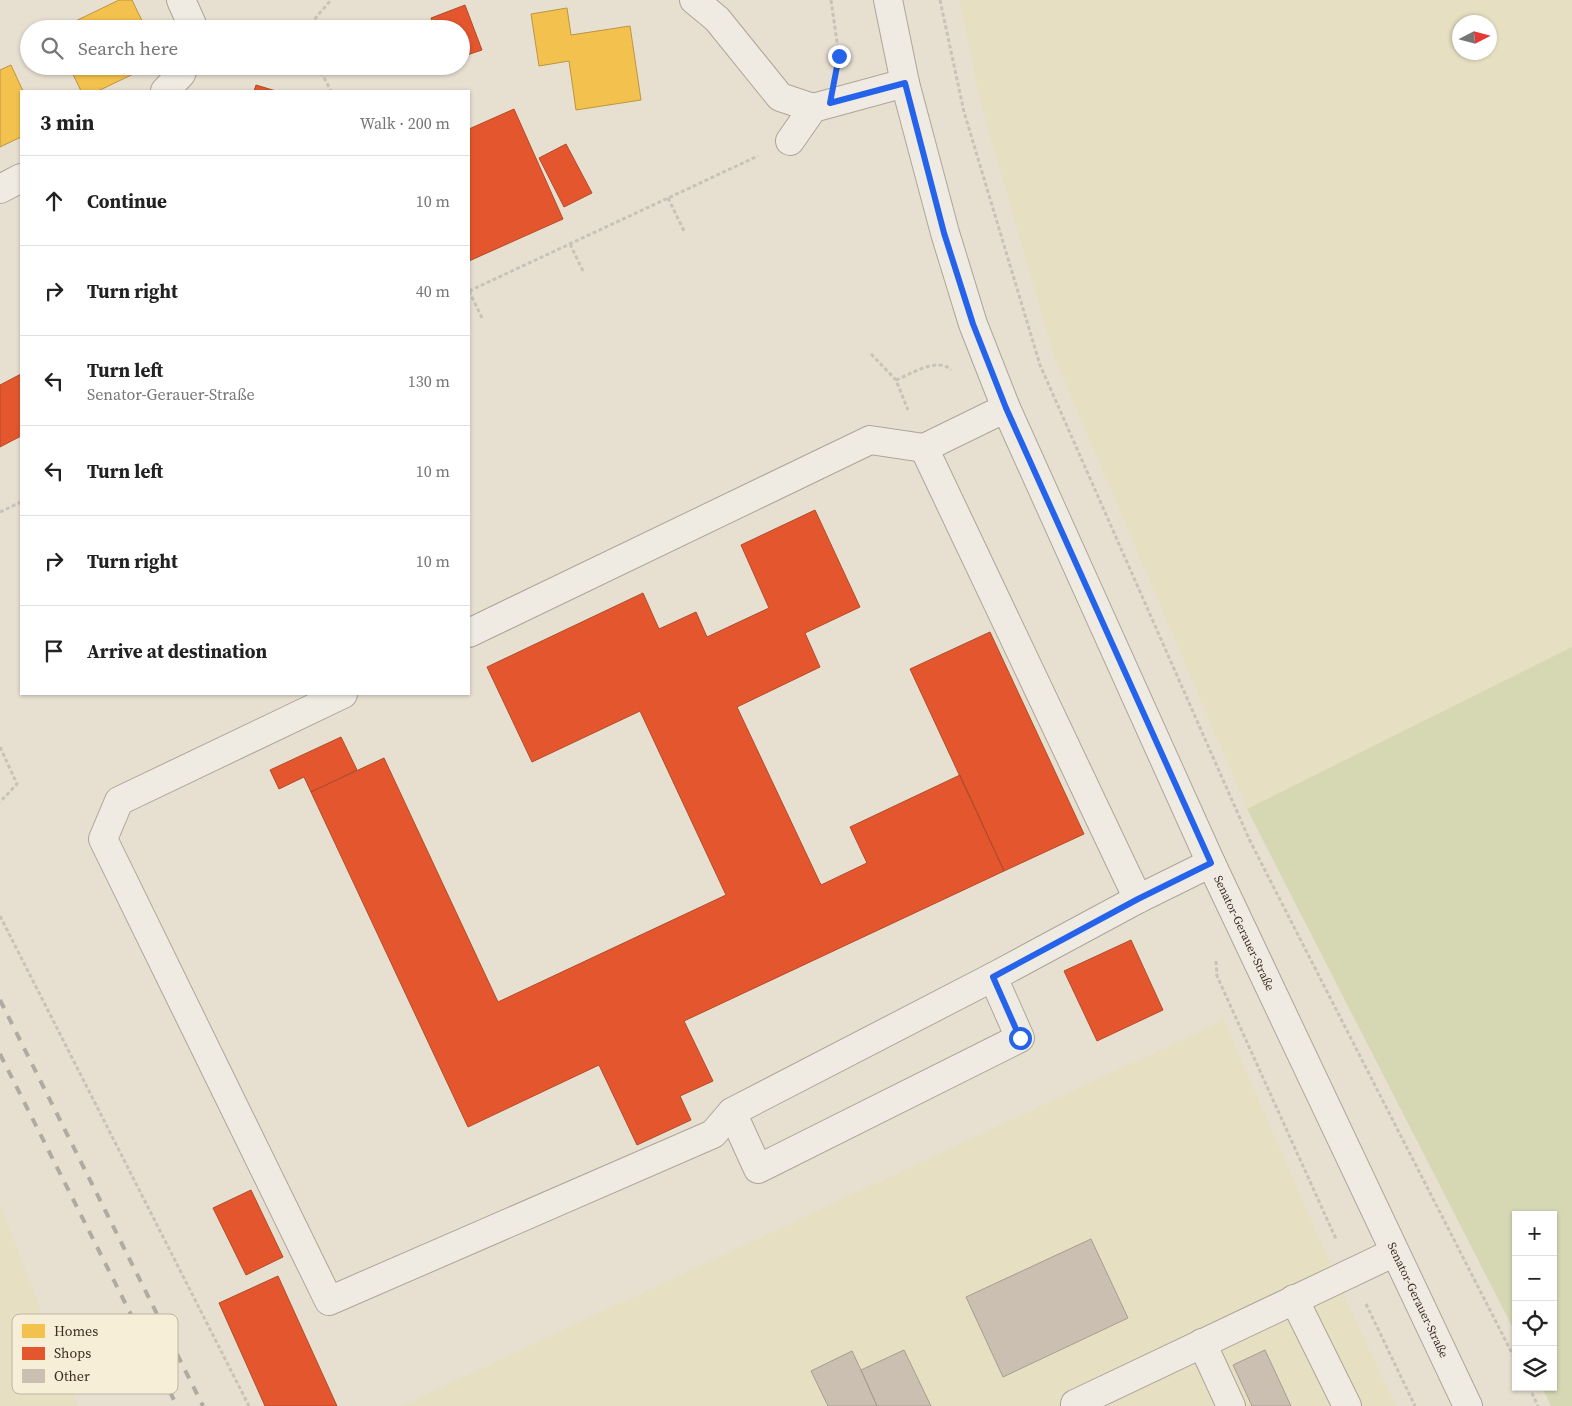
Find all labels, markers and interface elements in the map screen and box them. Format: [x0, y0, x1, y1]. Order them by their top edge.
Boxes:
north arrow [1452, 15, 1497, 60]
search box [20, 20, 470, 75]
icon: search [38, 34, 66, 62]
text: Search here [78, 35, 178, 61]
route end [828, 45, 851, 68]
text: 3 min [40, 108, 95, 137]
text: Walk · 200 m [360, 112, 450, 134]
icon: ahead [40, 187, 68, 215]
text: Continue [87, 188, 167, 214]
text: 10 m [416, 190, 450, 212]
icon: right [40, 277, 68, 305]
text: Turn right [87, 278, 178, 304]
text: 40 m [416, 280, 450, 302]
text: Turn left [87, 357, 163, 383]
icon: left [40, 367, 68, 395]
text: 130 m [408, 370, 450, 392]
text: Senator-Gerauer-Straße [87, 383, 255, 405]
icon: left [40, 457, 68, 485]
text: Turn left [87, 458, 163, 484]
text: 10 m [416, 460, 450, 482]
icon: right [40, 547, 68, 575]
text: Turn right [87, 548, 178, 574]
text: 10 m [416, 550, 450, 572]
icon: arrive [40, 637, 68, 665]
text: Arrive at destination [87, 638, 267, 664]
street label: Senator-Gerauer-Straße [1210, 873, 1278, 993]
route start [1009, 1027, 1032, 1050]
map controls [1512, 1211, 1557, 1391]
button: + [1512, 1211, 1557, 1256]
street label: Senator-Gerauer-Straße [1384, 1240, 1452, 1360]
button: − [1512, 1256, 1557, 1301]
button: locate [1512, 1301, 1557, 1346]
legend [12, 1314, 178, 1394]
text: Homes [54, 1321, 98, 1341]
text: Shops [54, 1343, 91, 1363]
button: layers [1512, 1346, 1557, 1391]
text: Other [54, 1366, 90, 1386]

